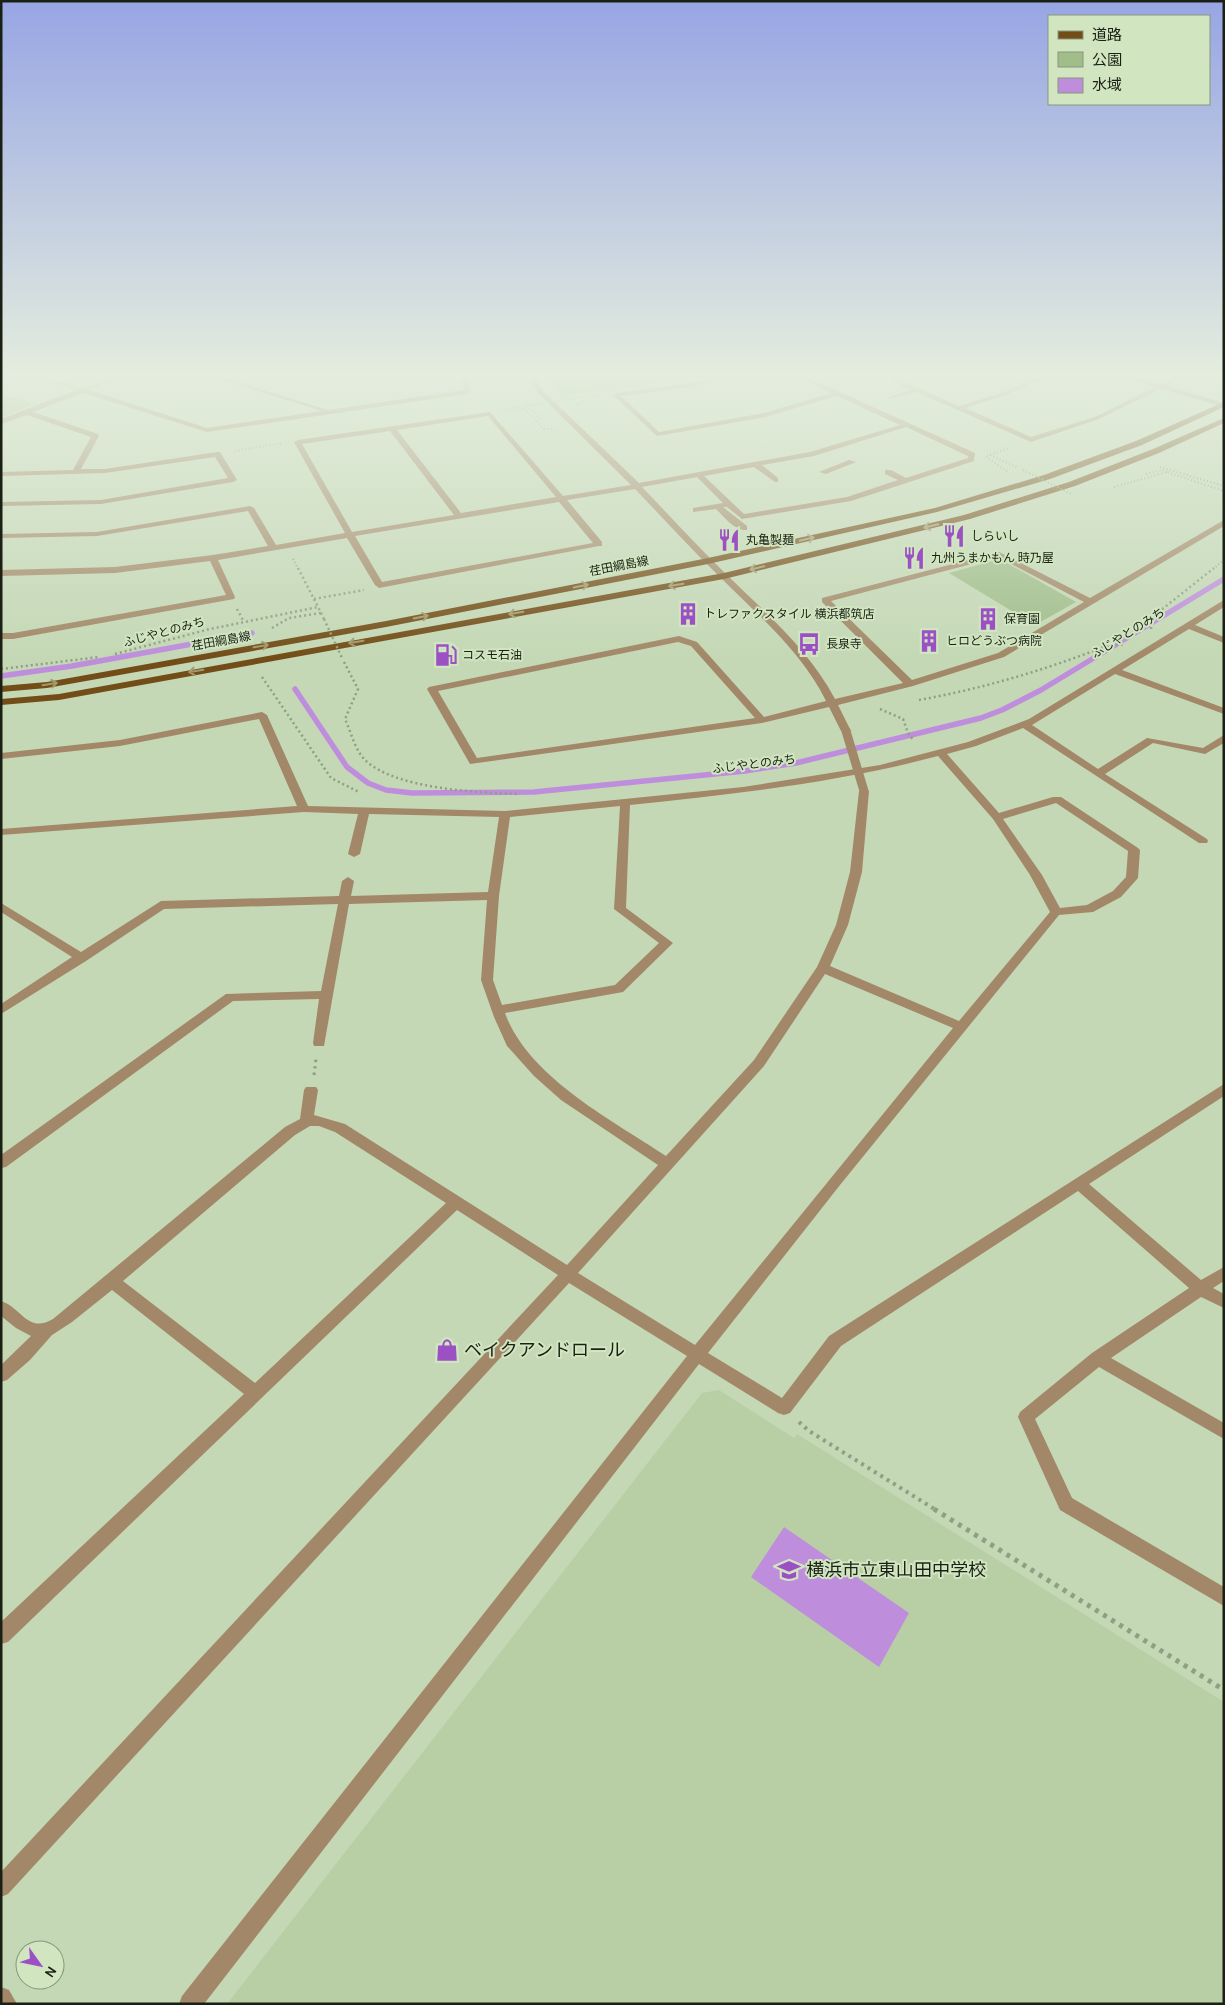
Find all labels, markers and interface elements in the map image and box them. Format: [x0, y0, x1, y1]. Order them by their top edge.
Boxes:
legend [1048, 15, 1210, 105]
text: 道路 [1092, 26, 1122, 44]
text: 公園 [1092, 51, 1122, 69]
text: 水域 [1092, 76, 1122, 94]
one-way arrow [924, 522, 940, 531]
restaurant icon: しらいし [941, 523, 967, 549]
restaurant icon: 丸亀製麺 [716, 527, 742, 553]
place label: しらいし [971, 529, 1019, 543]
place label: 丸亀製麺 [746, 533, 794, 547]
one-way arrow [798, 534, 814, 543]
restaurant icon: 九州うまかもん 時乃屋 [901, 545, 927, 571]
place label: 九州うまかもん 時乃屋 [931, 551, 1054, 565]
street label: 荏田綱島線 [588, 553, 650, 579]
one-way arrow [749, 564, 765, 573]
one-way arrow [668, 580, 684, 590]
one-way arrow [572, 581, 588, 590]
building icon: トレファクスタイル 横浜都筑店 [675, 601, 701, 627]
street label: ふじやとのみち [1089, 605, 1167, 661]
building icon: 保育園 [975, 606, 1001, 632]
place label: トレファクスタイル 横浜都筑店 [704, 607, 875, 621]
one-way arrow [508, 609, 524, 619]
one-way arrow [413, 612, 429, 621]
place label: 保育園 [1004, 612, 1040, 626]
street label: ふじやとのみち [122, 614, 206, 650]
building icon: ヒロどうぶつ病院 [916, 628, 942, 654]
street label: 荏田綱島線 [190, 629, 252, 653]
bus stop icon: 長泉寺 [796, 631, 822, 657]
place label: ヒロどうぶつ病院 [946, 634, 1042, 648]
one-way arrow [348, 637, 364, 647]
place label: 長泉寺 [826, 637, 862, 651]
one-way arrow [253, 641, 269, 651]
fuel station icon: コスモ石油 [433, 642, 459, 668]
place label: コスモ石油 [462, 648, 522, 662]
one-way arrow [188, 667, 204, 677]
one-way arrow [41, 679, 57, 689]
street label: ふじやとのみち [712, 752, 796, 776]
shop icon: ベイクアンドロール [434, 1337, 460, 1363]
place label: ベイクアンドロール [464, 1339, 625, 1361]
school or university icon: 横浜市立東山田中学校 [776, 1557, 802, 1583]
place label: 横浜市立東山田中学校 [806, 1559, 986, 1581]
north arrow [15, 1940, 65, 1990]
text: N [41, 1963, 60, 1981]

